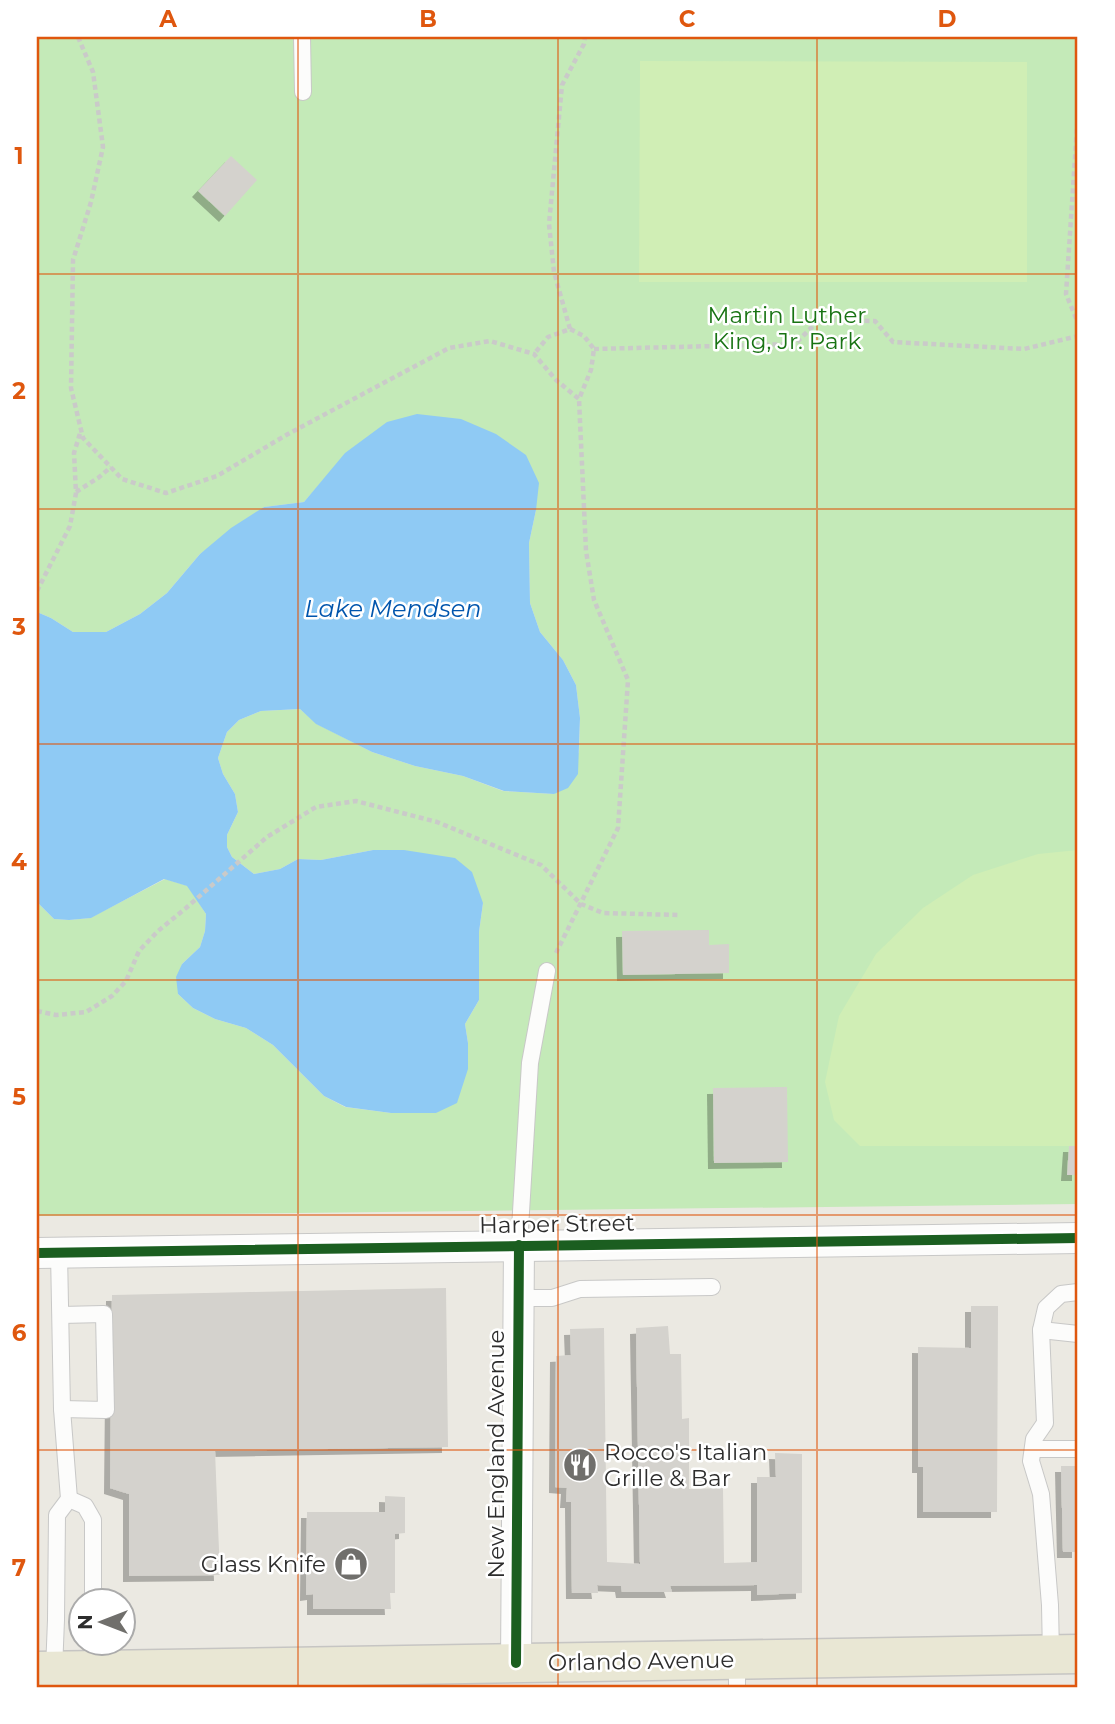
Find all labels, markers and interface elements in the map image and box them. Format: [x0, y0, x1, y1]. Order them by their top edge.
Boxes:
text: A [158, 5, 177, 33]
text: B [419, 5, 437, 33]
text: C [679, 5, 696, 33]
text: D [938, 5, 957, 33]
text: 1 [14, 142, 24, 170]
park label: Martin Luther King, Jr. Park [707, 301, 867, 355]
text: 2 [12, 377, 26, 405]
water label: Lake Mendsen [304, 594, 482, 623]
text: 3 [11, 613, 26, 641]
text: 4 [11, 848, 27, 876]
text: 5 [12, 1083, 26, 1111]
street label: Harper Street [479, 1209, 635, 1239]
text: 6 [12, 1319, 27, 1347]
street label: New England Avenue [482, 1329, 510, 1579]
place label: Rocco's Italian Grille & Bar [604, 1438, 767, 1492]
restaurant icon: Rocco's Italian Grille & Bar [561, 1446, 599, 1484]
shop icon: Glass Knife [332, 1545, 370, 1583]
place label: Glass Knife [201, 1550, 326, 1578]
text: 7 [12, 1554, 26, 1582]
north arrow [66, 1588, 136, 1658]
text: N [74, 1614, 97, 1630]
street label: Orlando Avenue [548, 1645, 734, 1677]

